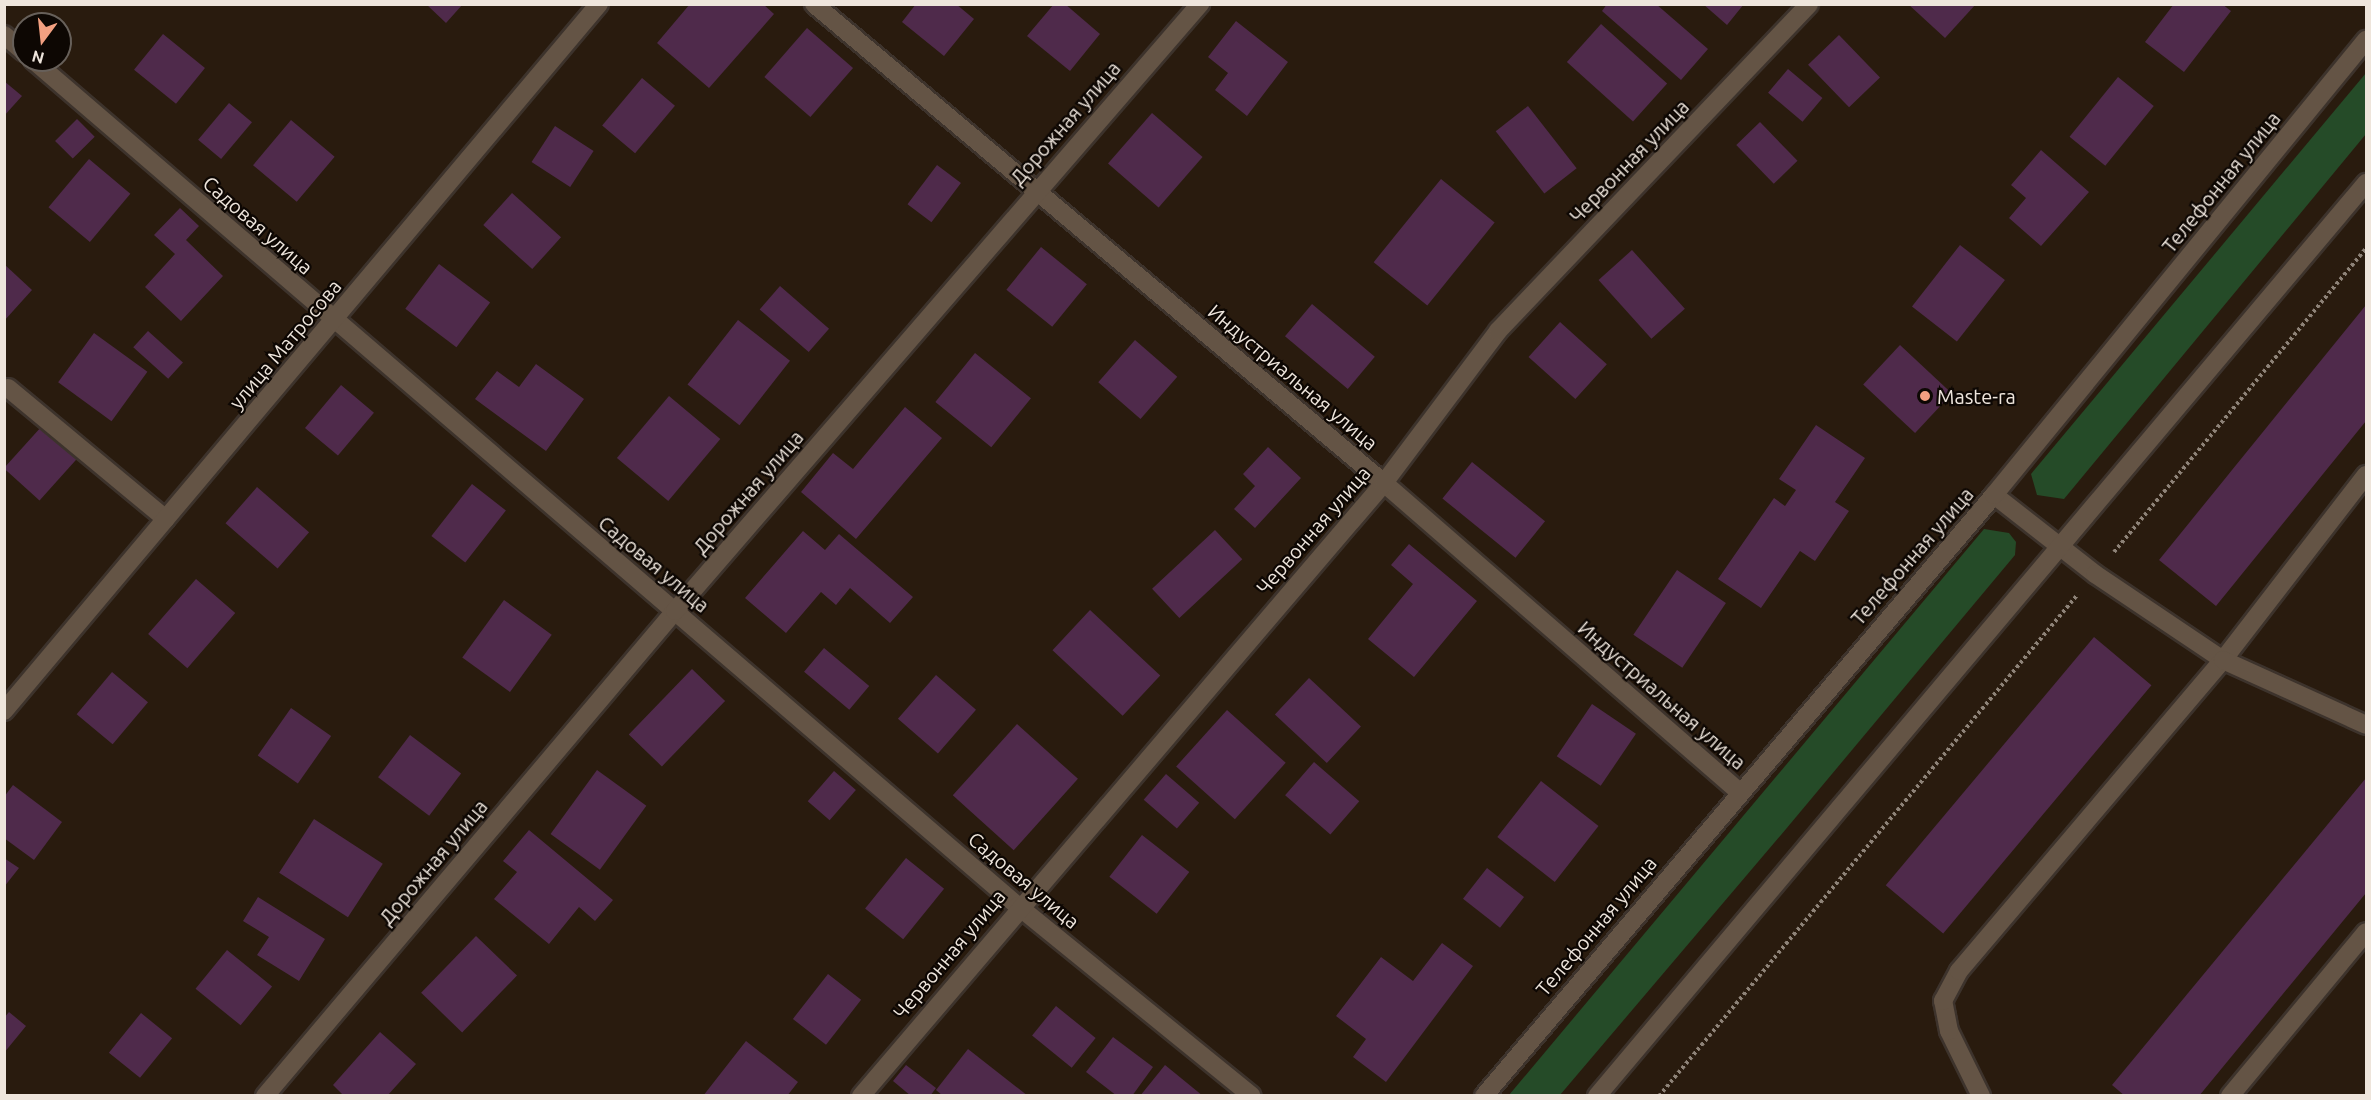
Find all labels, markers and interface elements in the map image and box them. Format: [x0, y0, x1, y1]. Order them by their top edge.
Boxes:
north arrow [12, 12, 72, 72]
text: N [30, 47, 46, 68]
street label: Дорожная улица [1005, 56, 1125, 190]
street label: Червонная улица [1564, 95, 1694, 227]
street label: Телефонная улица [2157, 107, 2285, 257]
street label: Садовая улица [198, 171, 318, 279]
street label: улица Матросова [224, 274, 346, 414]
street label: Индустриальная улица [1203, 299, 1383, 455]
place label: Maste-ra [1937, 384, 2016, 408]
marker: Maste-ra [1918, 389, 1932, 403]
street label: Дорожная улица [688, 425, 808, 559]
street label: Червонная улица [1251, 461, 1375, 599]
street label: Телефонная улица [1846, 482, 1978, 630]
street label: Садовая улица [594, 511, 714, 617]
street label: Индустриальная улица [1573, 616, 1751, 774]
street label: Дорожная улица [374, 795, 492, 929]
street label: Садовая улица [964, 827, 1084, 933]
street label: Телефонная улица [1531, 851, 1661, 1001]
street label: Червонная улица [888, 884, 1010, 1024]

